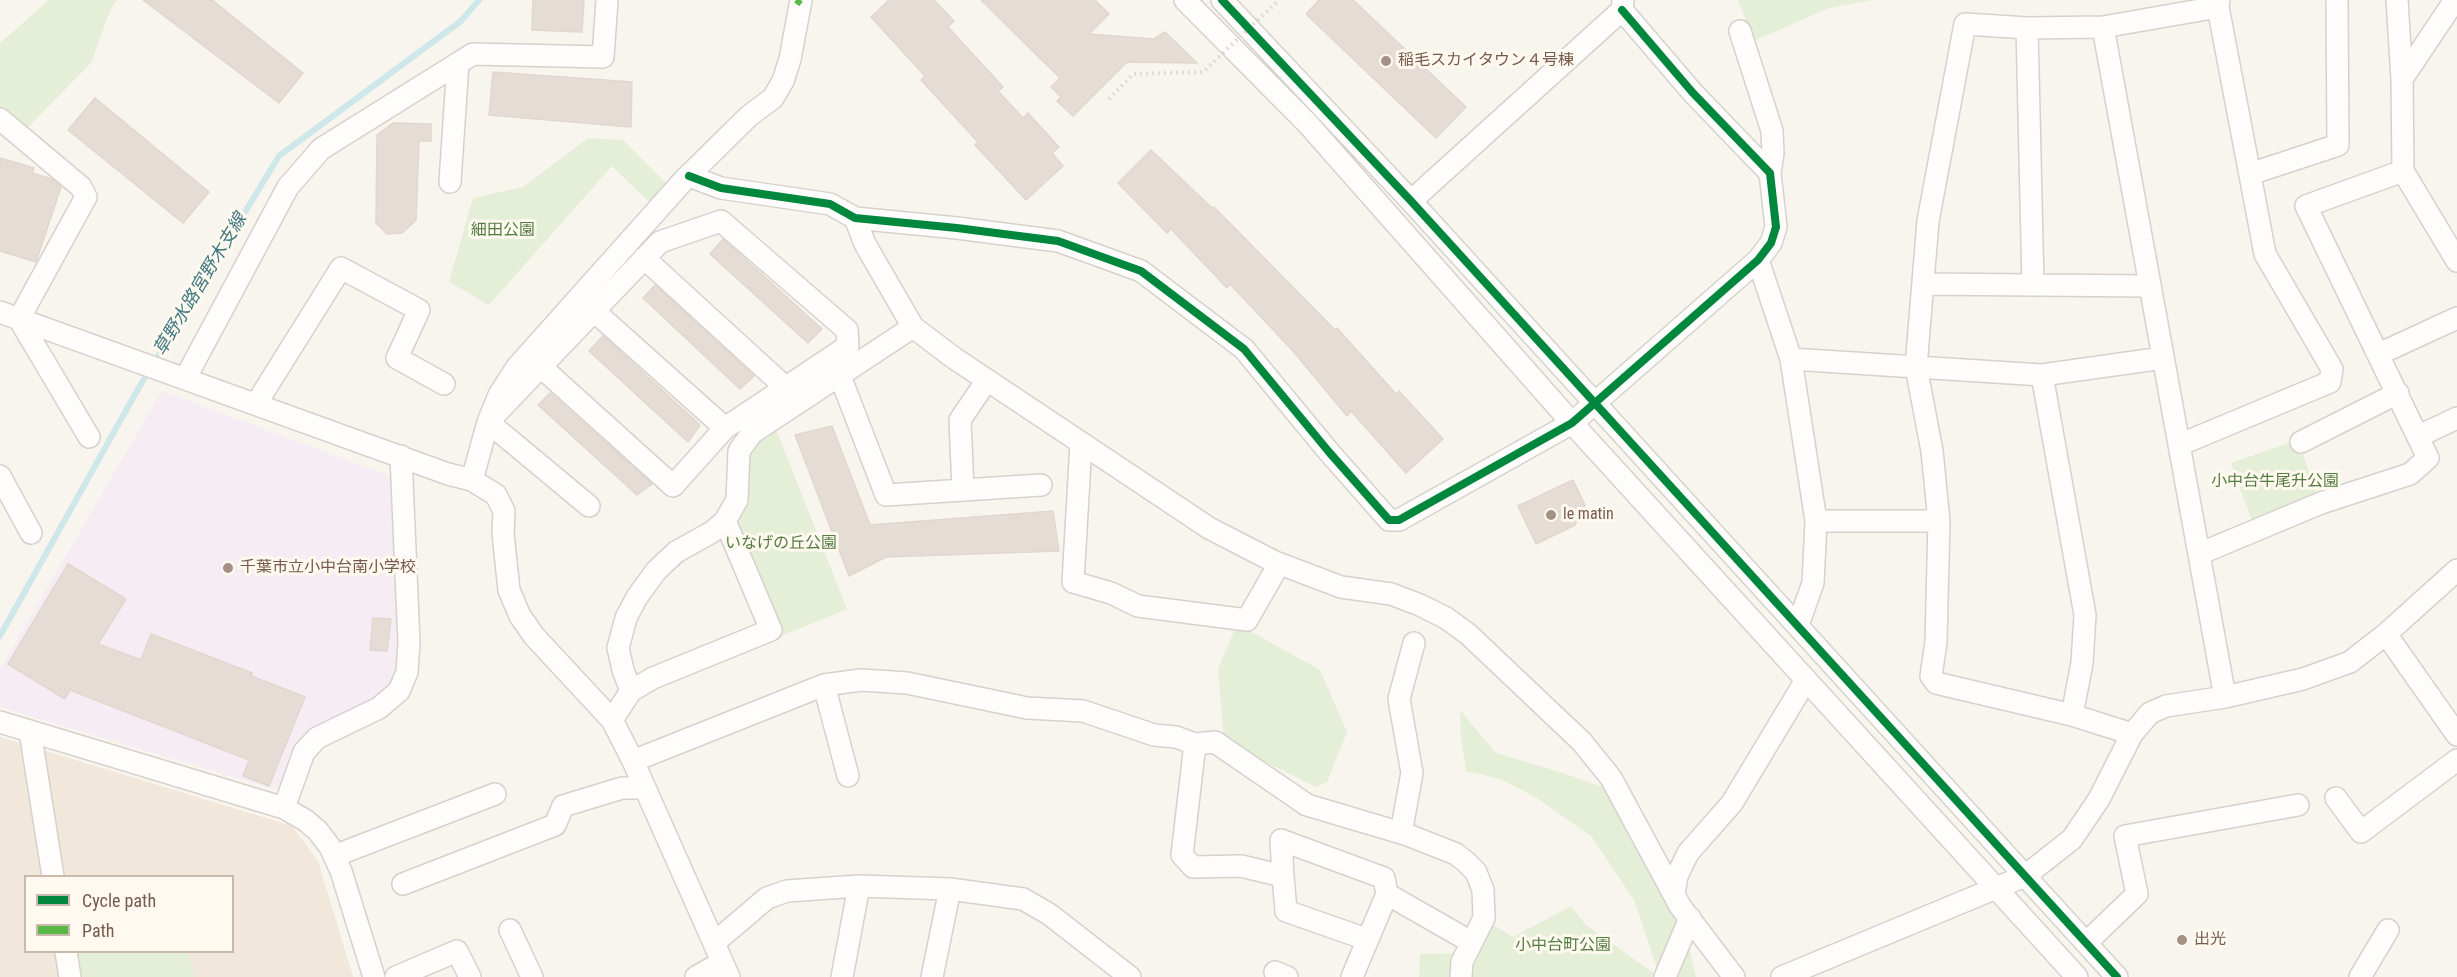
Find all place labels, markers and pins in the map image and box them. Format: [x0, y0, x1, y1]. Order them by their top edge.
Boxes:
place label: 稲毛スカイタウン４号棟 [1398, 51, 1574, 71]
marker: 稲毛スカイタウン４号棟 [1379, 54, 1393, 68]
place label: le matin [1563, 505, 1614, 525]
marker: le matin [1544, 508, 1558, 522]
place label: 千葉市立小中台南小学校 [240, 558, 416, 578]
marker: 千葉市立小中台南小学校 [221, 561, 235, 575]
place label: 出光 [2194, 930, 2226, 950]
marker: 出光 [2175, 933, 2189, 947]

